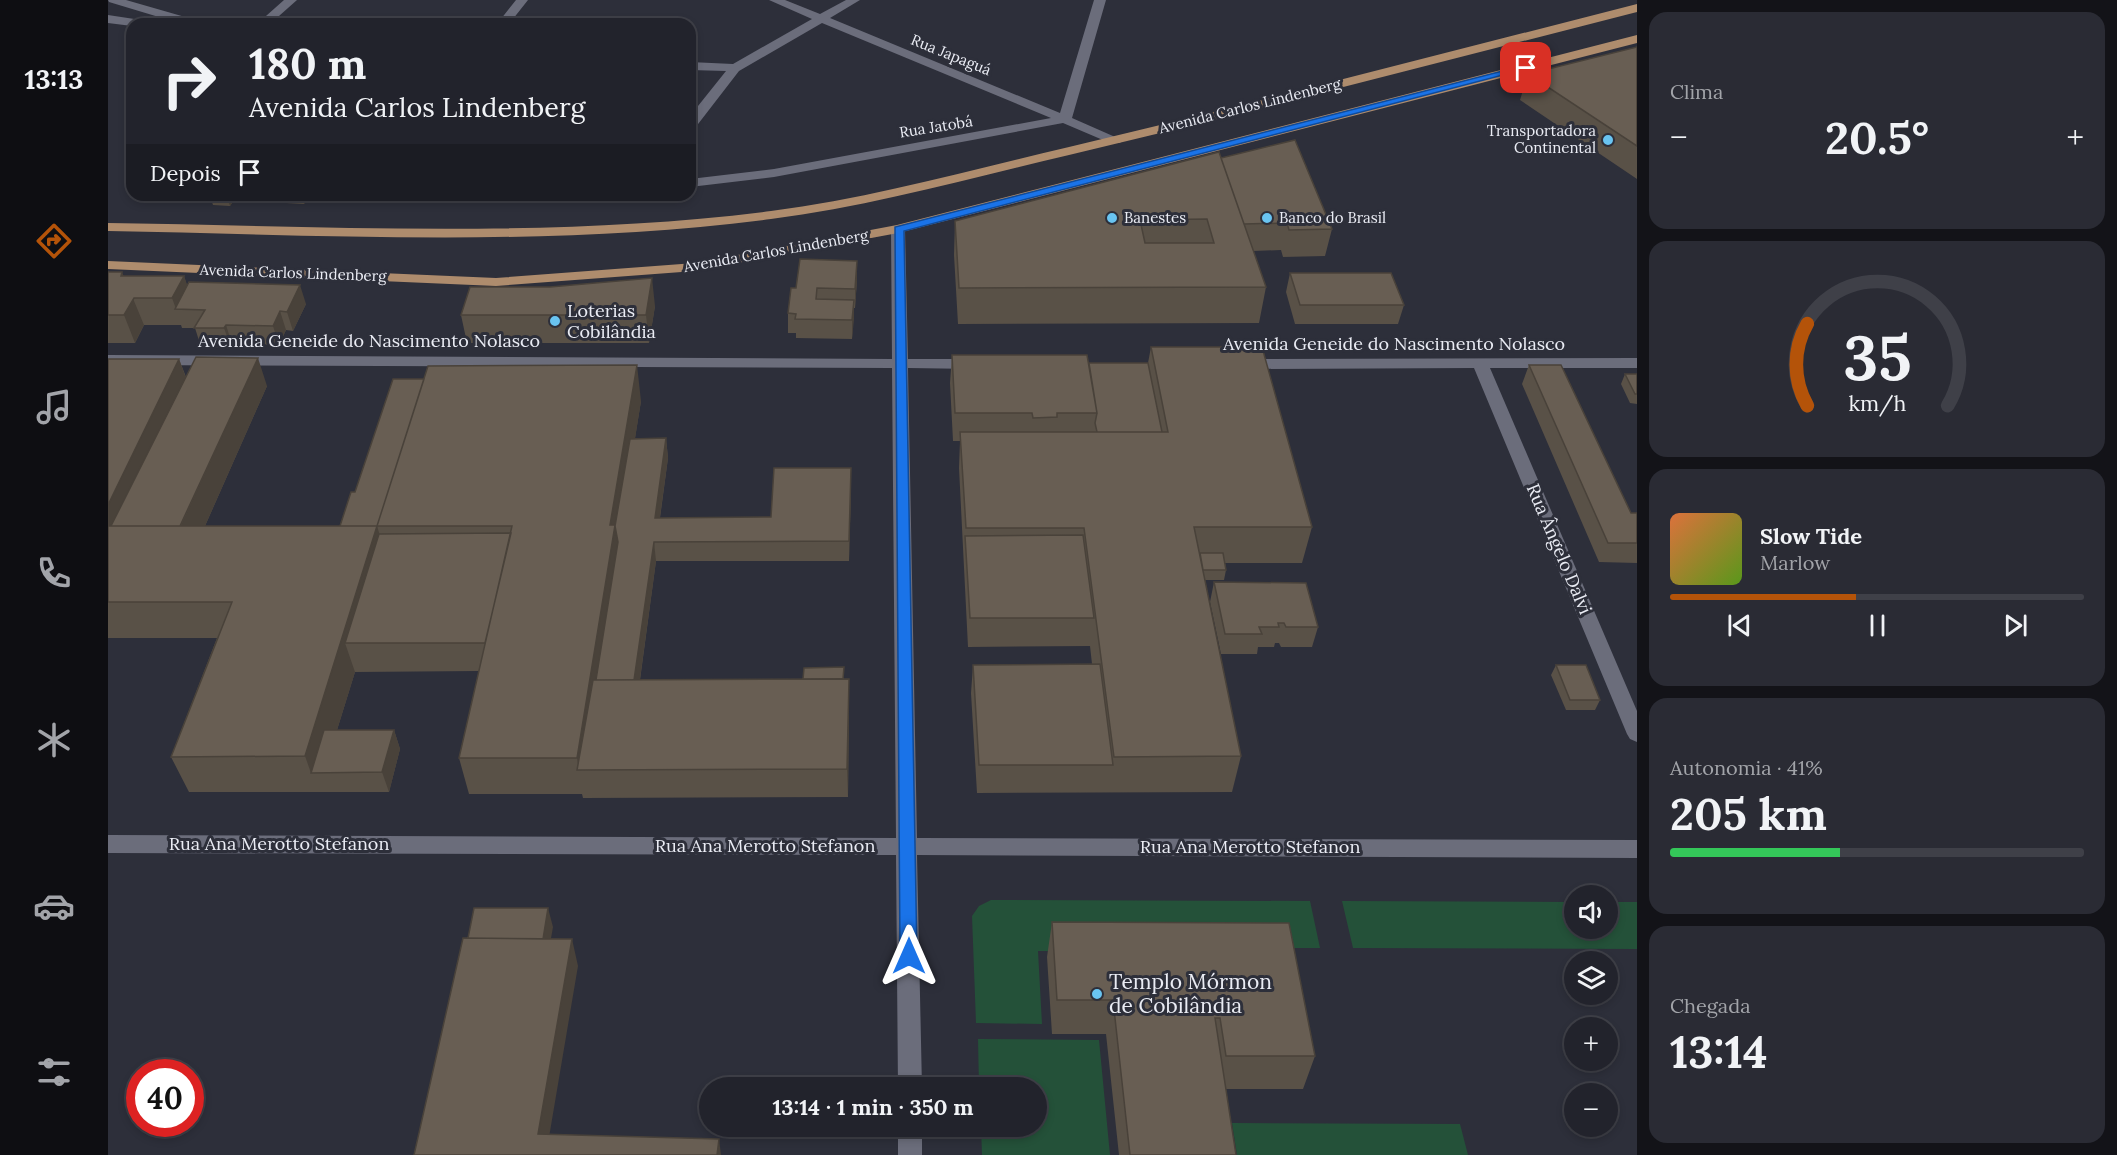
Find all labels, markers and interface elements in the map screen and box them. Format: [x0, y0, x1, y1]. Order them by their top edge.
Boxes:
street label: Rua Japaguá [908, 30, 994, 79]
text: 180 m [249, 37, 366, 91]
icon: right [150, 42, 228, 120]
pin [1500, 42, 1551, 93]
icon: arrive [1509, 51, 1542, 84]
text: 13:13 [25, 62, 83, 96]
street label: Avenida Carlos Lindenberg [1156, 74, 1344, 138]
text: Clima [1670, 79, 1723, 104]
text: Avenida Carlos Lindenberg [249, 90, 585, 124]
text: 20.5° [1825, 109, 1929, 166]
street label: Rua Jatobá [898, 111, 974, 142]
text: − [1670, 116, 1688, 158]
text: + [2066, 116, 2084, 158]
place label: Transportadora Continental [1487, 121, 1596, 157]
marker: Transportadora Continental [1601, 133, 1615, 147]
icon: arrive [233, 156, 266, 189]
text: Depois [150, 159, 221, 187]
place label: Banestes [1124, 208, 1186, 227]
place label: Banco do Brasil [1279, 208, 1386, 227]
marker: Banestes [1105, 211, 1119, 225]
marker: Banco do Brasil [1260, 211, 1274, 225]
icon: directions [33, 220, 75, 262]
street label: Avenida Carlos Lindenberg [681, 225, 870, 276]
street label: Avenida Carlos Lindenberg [198, 260, 387, 285]
place label: Loterias Cobilândia [567, 299, 656, 343]
marker: Loterias Cobilândia [548, 314, 562, 328]
text: 35 [1843, 317, 1911, 397]
street label: Avenida Geneide do Nascimento Nolasco [197, 329, 540, 352]
street label: Avenida Geneide do Nascimento Nolasco [1222, 332, 1565, 355]
icon: music [33, 386, 75, 428]
text: km/h [1848, 389, 1906, 417]
street label: Rua Ângelo Dalvi [1522, 480, 1597, 618]
text: Slow Tide [1760, 522, 1862, 550]
text: Marlow [1760, 550, 1830, 575]
icon: phone [33, 552, 75, 594]
icon: previous [1723, 609, 1756, 642]
icon: pause [1861, 609, 1894, 642]
icon: next [1999, 609, 2032, 642]
icon: climate [33, 719, 75, 761]
text: Autonomia · 41% [1670, 755, 1823, 780]
text: 205 km [1670, 785, 1827, 842]
street label: Rua Ana Merotto Stefanon [169, 832, 389, 855]
street label: Rua Ana Merotto Stefanon [655, 834, 875, 857]
street label: Rua Ana Merotto Stefanon [1140, 835, 1360, 858]
icon: car [33, 885, 75, 927]
map controls [1564, 885, 1618, 1137]
button: sound [1564, 885, 1618, 939]
position arrow [877, 924, 941, 988]
button: layers [1564, 951, 1618, 1005]
place label: Templo Mórmon de Cobilândia [1109, 968, 1272, 1019]
marker: Templo Mórmon de Cobilândia [1090, 987, 1104, 1001]
text: Chegada [1670, 993, 1750, 1018]
button: + [1564, 1017, 1618, 1071]
text: 13:14 [1670, 1023, 1768, 1080]
icon: filters [33, 1051, 75, 1093]
speed limit sign: 40 [126, 1059, 204, 1137]
button: − [1564, 1083, 1618, 1137]
text: 13:14 · 1 min · 350 m [772, 1093, 974, 1121]

